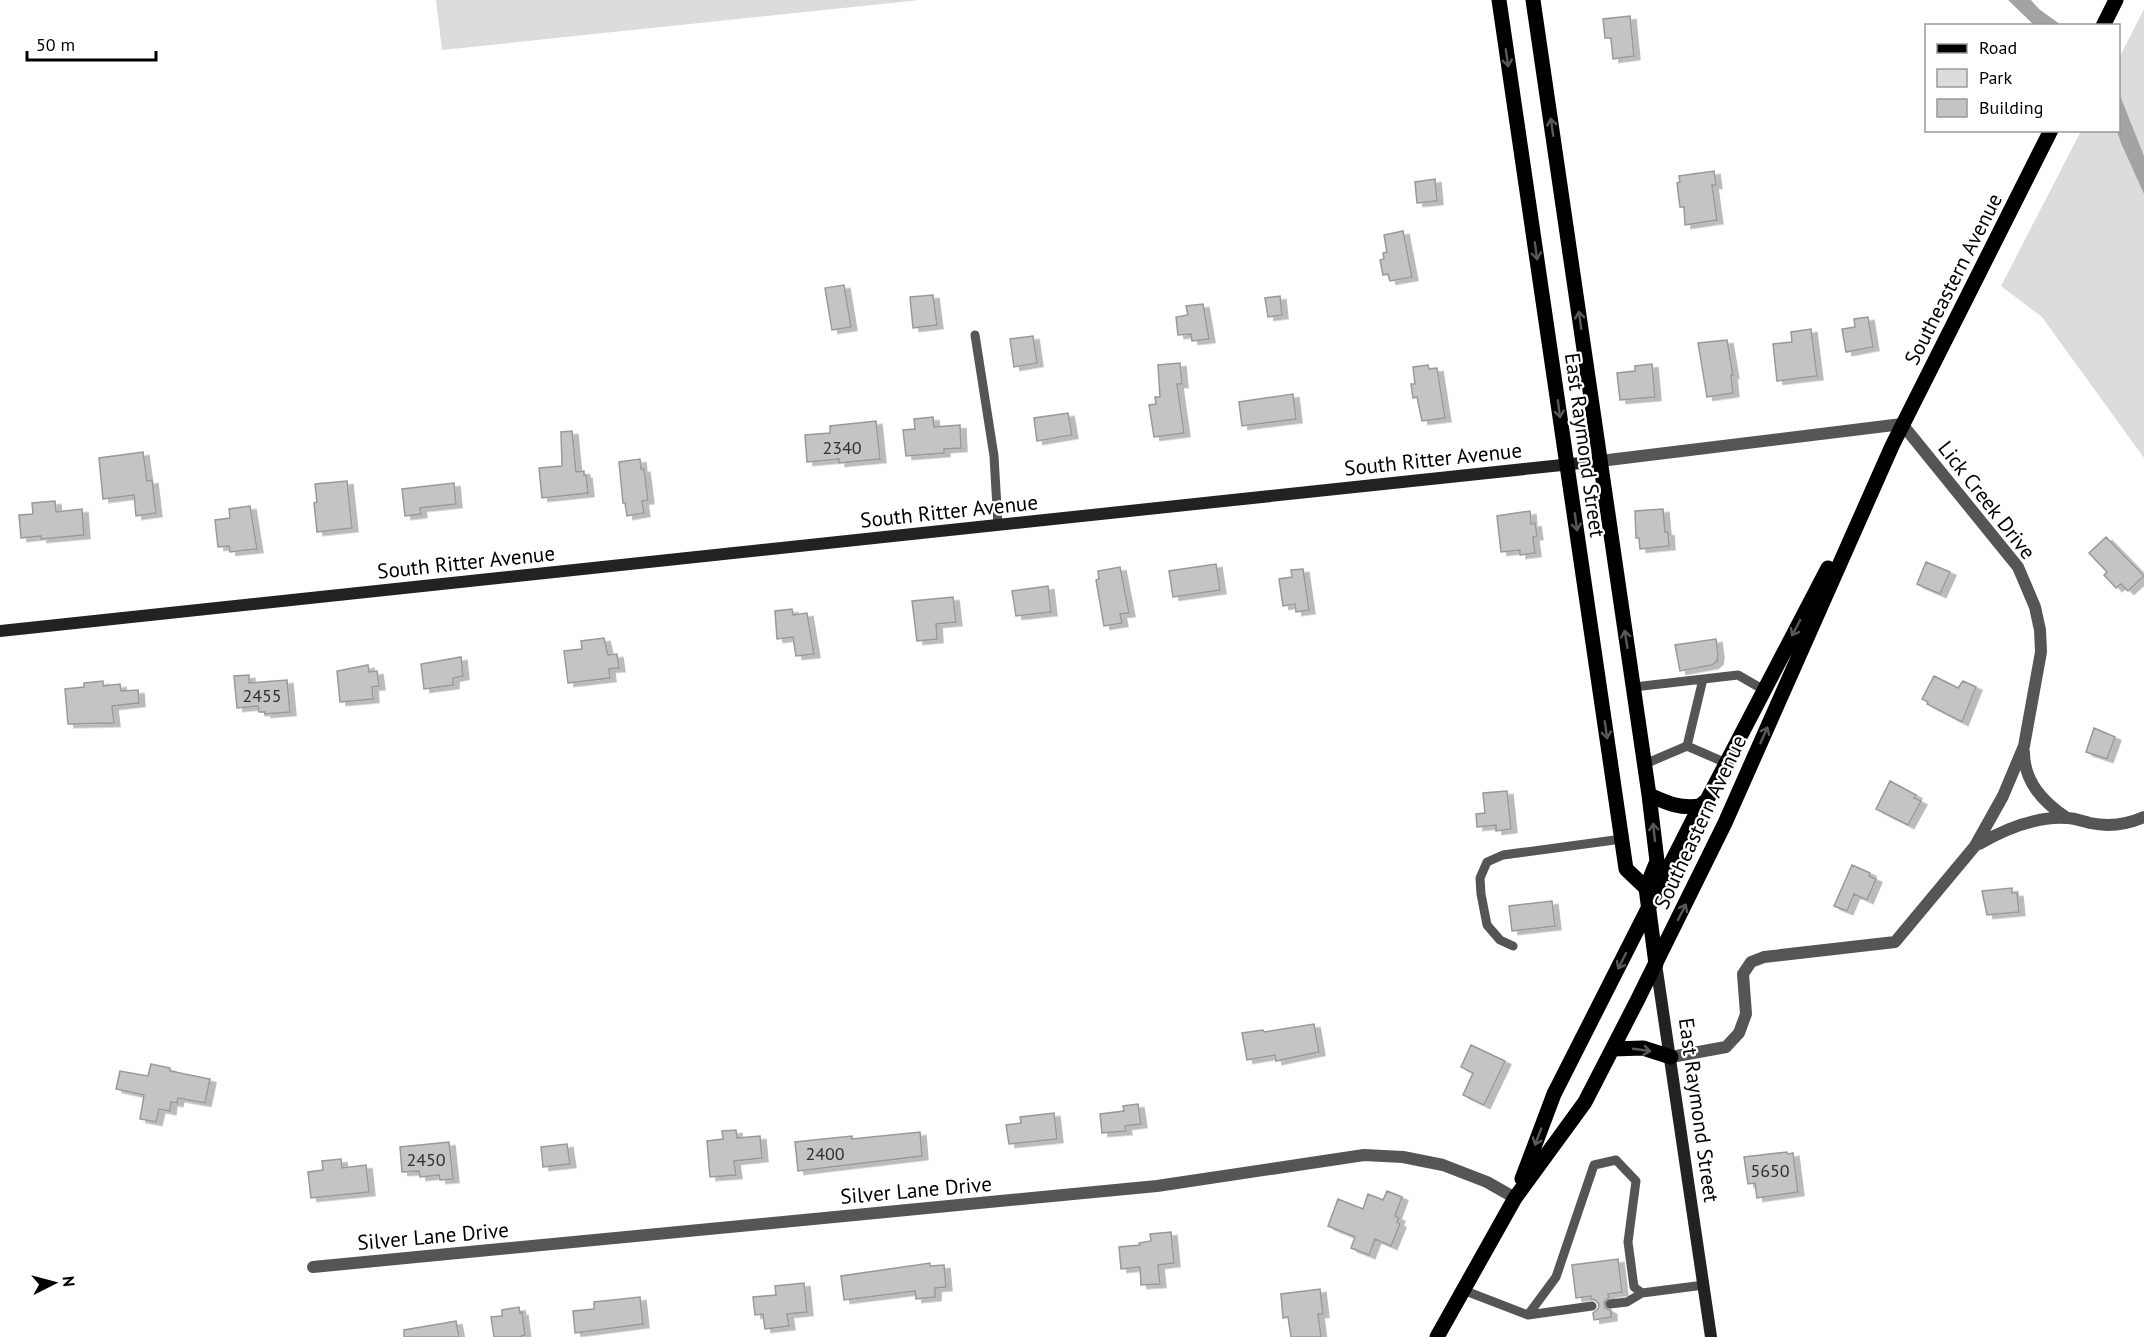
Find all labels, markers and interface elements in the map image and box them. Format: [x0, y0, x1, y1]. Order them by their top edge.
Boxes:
scale bar [27, 24, 156, 62]
legend [1925, 24, 2120, 132]
text: 50 m [36, 33, 75, 56]
text: Road [1979, 36, 2017, 59]
one-way arrow [1502, 47, 1513, 67]
text: Park [1979, 66, 2012, 89]
text: Building [1979, 96, 2043, 119]
one-way arrow [1546, 117, 1557, 137]
street label: Southeastern Avenue [1898, 189, 2008, 369]
one-way arrow [1530, 240, 1541, 260]
one-way arrow [1574, 310, 1585, 330]
street label: East Raymond Street [1559, 351, 1611, 539]
one-way arrow [1554, 398, 1565, 418]
street label: Lick Creek Drive [1932, 435, 2042, 565]
house number: 2340 [822, 436, 862, 459]
street label: South Ritter Avenue [1343, 436, 1523, 482]
street label: South Ritter Avenue [859, 488, 1039, 534]
one-way arrow [1570, 512, 1581, 532]
street label: South Ritter Avenue [376, 539, 556, 585]
one-way arrow [1790, 619, 1802, 637]
one-way arrow [1621, 630, 1632, 649]
house number: 2455 [242, 684, 282, 707]
one-way arrow [1600, 720, 1611, 740]
one-way arrow [1759, 726, 1770, 744]
street label: Southeastern Avenue [1648, 731, 1752, 913]
one-way arrow [1648, 823, 1659, 843]
one-way arrow [1677, 903, 1689, 921]
one-way arrow [1616, 952, 1627, 970]
street label: East Raymond Street [1673, 1016, 1725, 1204]
one-way arrow [1632, 1044, 1651, 1055]
one-way arrow [1532, 1127, 1543, 1146]
house number: 2400 [805, 1142, 845, 1165]
house number: 2450 [406, 1148, 446, 1171]
house number: 5650 [1750, 1159, 1790, 1182]
street label: Silver Lane Drive [839, 1170, 993, 1210]
street label: Silver Lane Drive [356, 1216, 510, 1256]
north arrow [24, 1253, 84, 1313]
text: N [58, 1275, 79, 1288]

